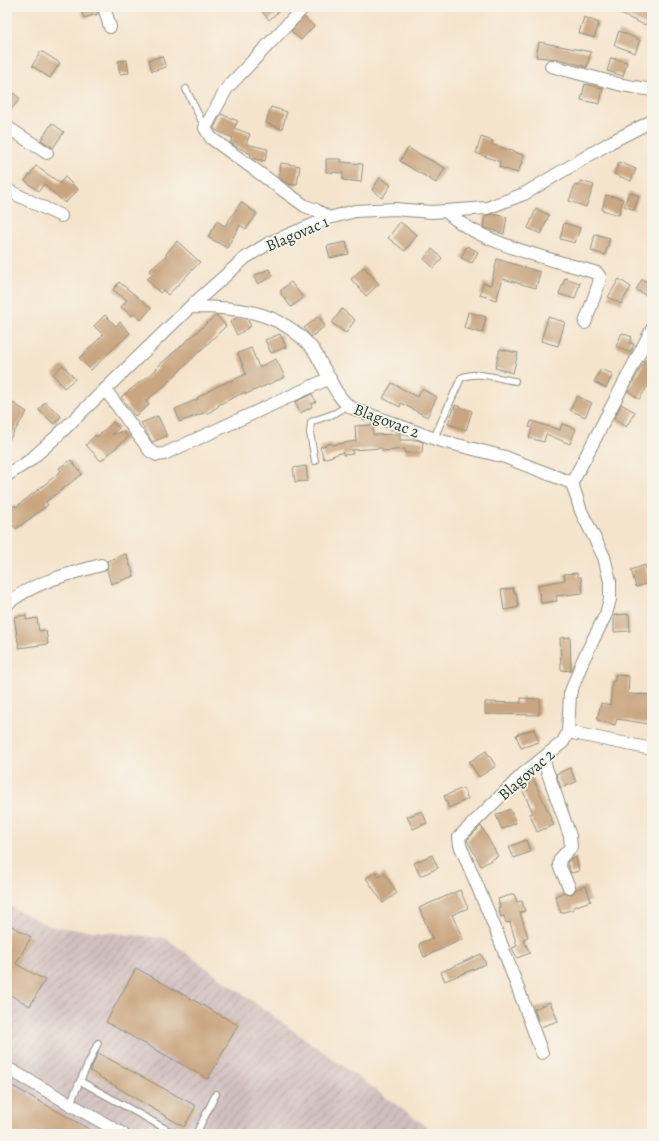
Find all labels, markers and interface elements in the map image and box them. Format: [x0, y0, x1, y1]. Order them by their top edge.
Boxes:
street label: Blagovac 1 [263, 211, 333, 257]
street label: Blagovac 2 [351, 398, 423, 444]
street label: Blagovac 2 [494, 744, 560, 806]

